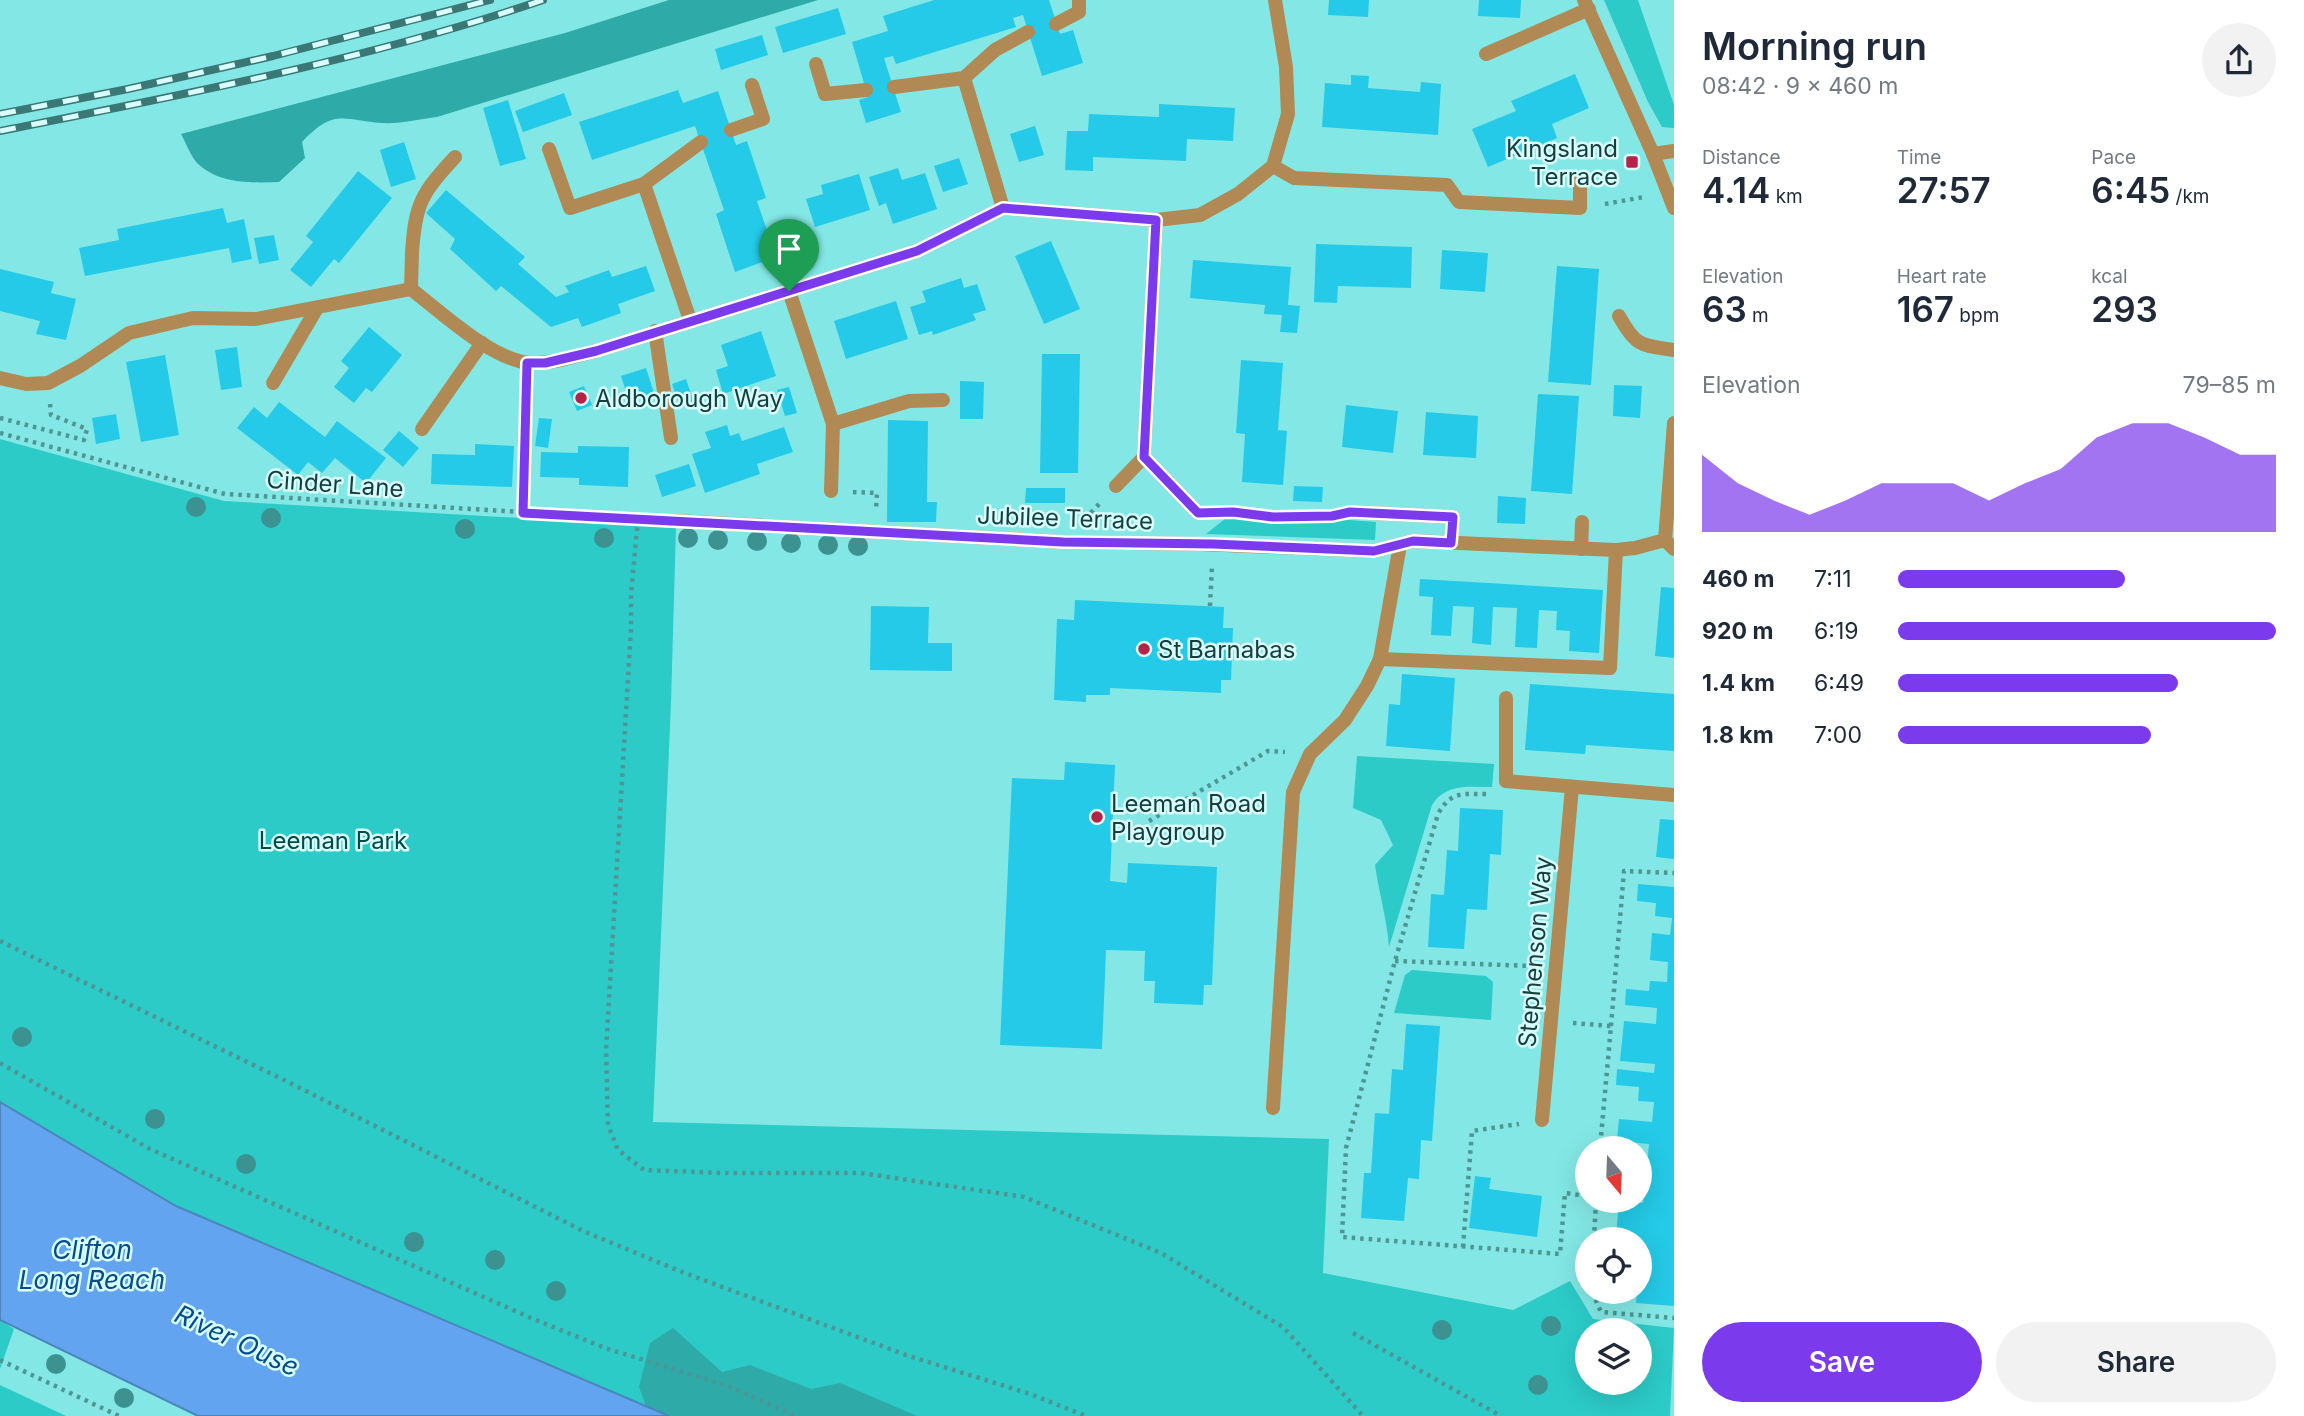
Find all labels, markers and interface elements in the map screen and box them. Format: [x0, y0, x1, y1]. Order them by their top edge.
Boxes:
text: Morning run [1702, 23, 1927, 69]
button: share [2202, 23, 2276, 97]
text: 08:42 · 9 × 460 m [1702, 72, 1898, 100]
place label: Kingsland Terrace [1506, 134, 1618, 191]
text: Distance [1702, 146, 1780, 169]
text: Time [1897, 146, 1941, 169]
text: Pace [2091, 146, 2136, 169]
marker: Kingsland Terrace [1624, 154, 1640, 170]
text: 4.14 [1702, 169, 1770, 211]
text: 27:57 [1897, 169, 1991, 211]
text: 6:45 [2091, 169, 2170, 211]
text: km [1770, 185, 1803, 208]
text: /km [2170, 185, 2209, 208]
pin [759, 219, 819, 291]
icon: arrive [770, 230, 808, 268]
text: Elevation [1702, 265, 1783, 288]
text: Heart rate [1897, 265, 1987, 288]
text: kcal [2091, 265, 2128, 288]
text: 63 [1702, 288, 1747, 330]
text: 167 [1897, 288, 1954, 330]
text: 293 [2091, 288, 2158, 330]
text: m [1747, 304, 1769, 327]
text: bpm [1954, 304, 1999, 327]
text: Elevation [1702, 371, 1801, 399]
text: 79–85 m [2183, 371, 2276, 399]
place label: Aldborough Way [595, 384, 783, 413]
marker: Aldborough Way [573, 390, 589, 406]
street label: Cinder Lane [266, 465, 404, 503]
street label: Jubilee Terrace [976, 500, 1154, 536]
text: 460 m [1702, 565, 1774, 593]
text: 7:11 [1814, 565, 1852, 593]
text: 920 m [1702, 617, 1773, 645]
text: 6:19 [1814, 617, 1859, 645]
place label: St Barnabas [1158, 635, 1295, 664]
marker: St Barnabas [1136, 641, 1152, 657]
text: 1.4 km [1702, 669, 1775, 697]
text: 6:49 [1814, 669, 1864, 697]
text: 1.8 km [1702, 721, 1774, 749]
text: 7:00 [1814, 721, 1862, 749]
place label: Leeman Road Playgroup [1111, 789, 1266, 846]
marker: Leeman Road Playgroup [1089, 809, 1105, 825]
park label: Leeman Park [259, 826, 407, 855]
street label: Stephenson Way [1512, 856, 1558, 1048]
north arrow [1575, 1136, 1652, 1213]
map controls [1575, 1136, 1652, 1395]
button: locate [1575, 1227, 1652, 1304]
water label: Clifton Long Reach [19, 1234, 165, 1295]
water label: River Ouse [170, 1298, 304, 1382]
button: layers [1575, 1318, 1652, 1395]
button: Save [1702, 1322, 1982, 1402]
button: Share [1996, 1322, 2276, 1402]

